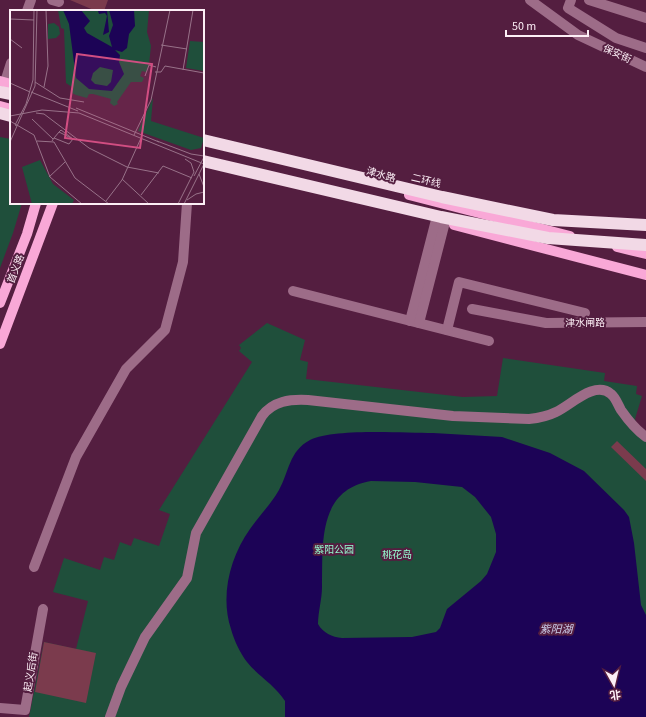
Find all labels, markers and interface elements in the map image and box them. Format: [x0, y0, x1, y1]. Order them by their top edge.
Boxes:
inset map [10, 10, 204, 204]
scale bar [506, 12, 588, 38]
text: 50 m [512, 18, 536, 35]
street label: 保安街 [600, 41, 634, 67]
street label: 津水路 [365, 164, 397, 186]
street label: 二环线 [410, 171, 442, 191]
street label: 首义路 [4, 252, 28, 286]
street label: 津水闸路 [565, 316, 605, 330]
park label: 紫阳公园 [314, 543, 354, 557]
park label: 桃花岛 [382, 548, 412, 562]
water label: 紫阳湖 [540, 622, 574, 637]
street label: 起义后街 [21, 651, 41, 693]
north arrow [594, 665, 634, 705]
text: 北 [609, 686, 622, 703]

